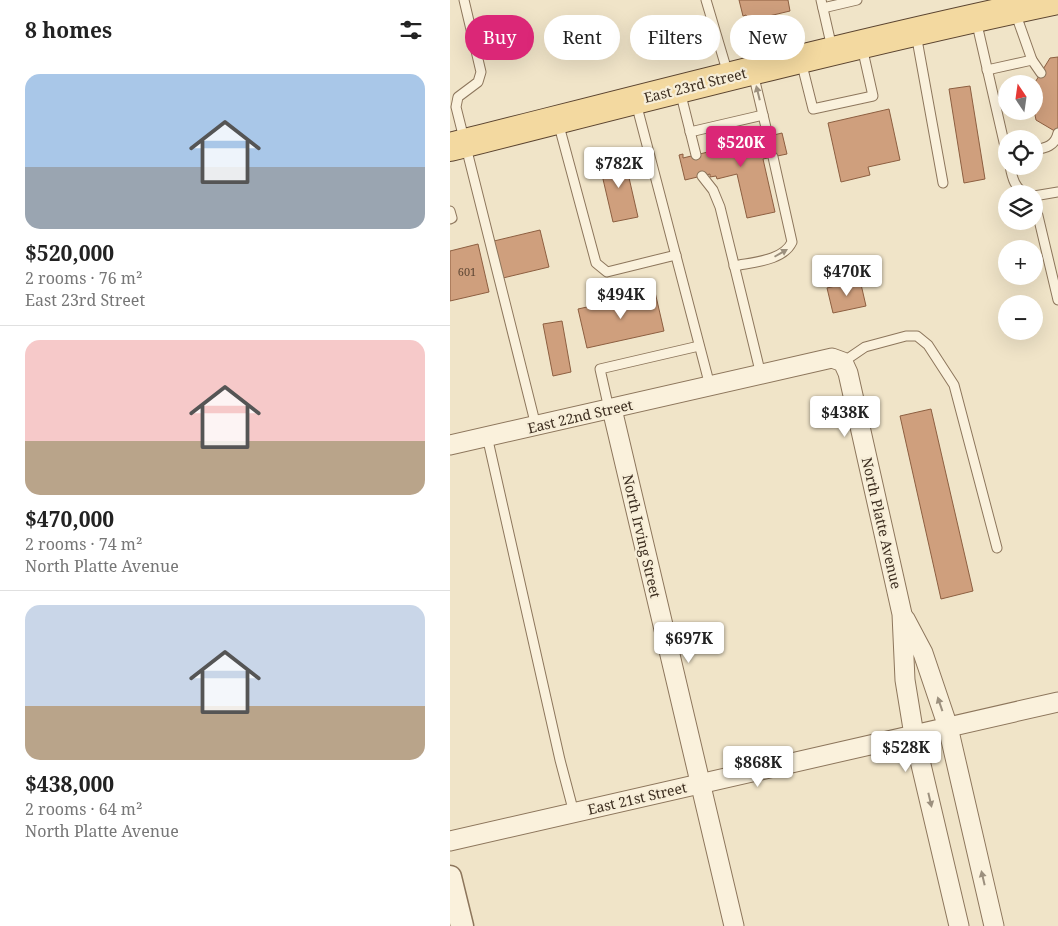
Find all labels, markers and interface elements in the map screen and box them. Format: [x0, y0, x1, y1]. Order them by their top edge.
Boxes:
chip: Buy [465, 15, 534, 60]
chip: Rent [544, 15, 620, 60]
chip: Filters [630, 15, 720, 60]
chip: New [730, 15, 805, 60]
text: 8 homes [25, 16, 112, 44]
icon: filters [397, 16, 425, 44]
street label: East 23rd Street [642, 63, 748, 107]
north arrow [998, 75, 1042, 120]
map controls [998, 75, 1043, 340]
one-way arrow [754, 85, 762, 101]
icon: home [180, 107, 270, 197]
pin: $520K [706, 126, 776, 168]
button: locate [998, 130, 1043, 175]
text: $520K [717, 131, 765, 153]
pin: $782K [584, 146, 654, 189]
text: $782K [595, 152, 643, 174]
button: layers [998, 185, 1043, 230]
text: $520,000 [25, 239, 114, 267]
button: + [998, 240, 1043, 285]
one-way arrow [773, 249, 788, 257]
pin: $470K [812, 254, 882, 297]
text: $470K [823, 260, 871, 282]
house number: 601 [458, 264, 476, 279]
text: 2 rooms · 76 m² [25, 267, 142, 289]
pin: $494K [586, 278, 656, 320]
text: $494K [597, 283, 645, 305]
text: East 23rd Street [25, 289, 145, 311]
button: − [998, 295, 1043, 340]
icon: home [180, 372, 270, 462]
street label: East 22nd Street [526, 395, 635, 437]
pin: $438K [810, 396, 880, 438]
text: $438K [821, 401, 869, 423]
street label: North Platte Avenue [858, 455, 906, 591]
street label: North Irving Street [619, 472, 665, 600]
text: $470,000 [25, 505, 114, 533]
text: 2 rooms · 74 m² [25, 533, 142, 555]
text: North Platte Avenue [25, 555, 179, 577]
pin: $697K [654, 622, 724, 664]
text: $697K [665, 627, 713, 649]
icon: home [180, 637, 270, 727]
one-way arrow [936, 696, 943, 711]
pin: $528K [871, 730, 941, 773]
text: $528K [882, 736, 930, 758]
pin: $868K [723, 746, 793, 788]
text: $868K [734, 751, 782, 773]
text: $438,000 [25, 770, 114, 798]
street label: East 21st Street [586, 777, 688, 819]
one-way arrow [926, 792, 934, 807]
text: 2 rooms · 64 m² [25, 798, 142, 820]
text: North Platte Avenue [25, 820, 179, 842]
one-way arrow [979, 871, 987, 886]

